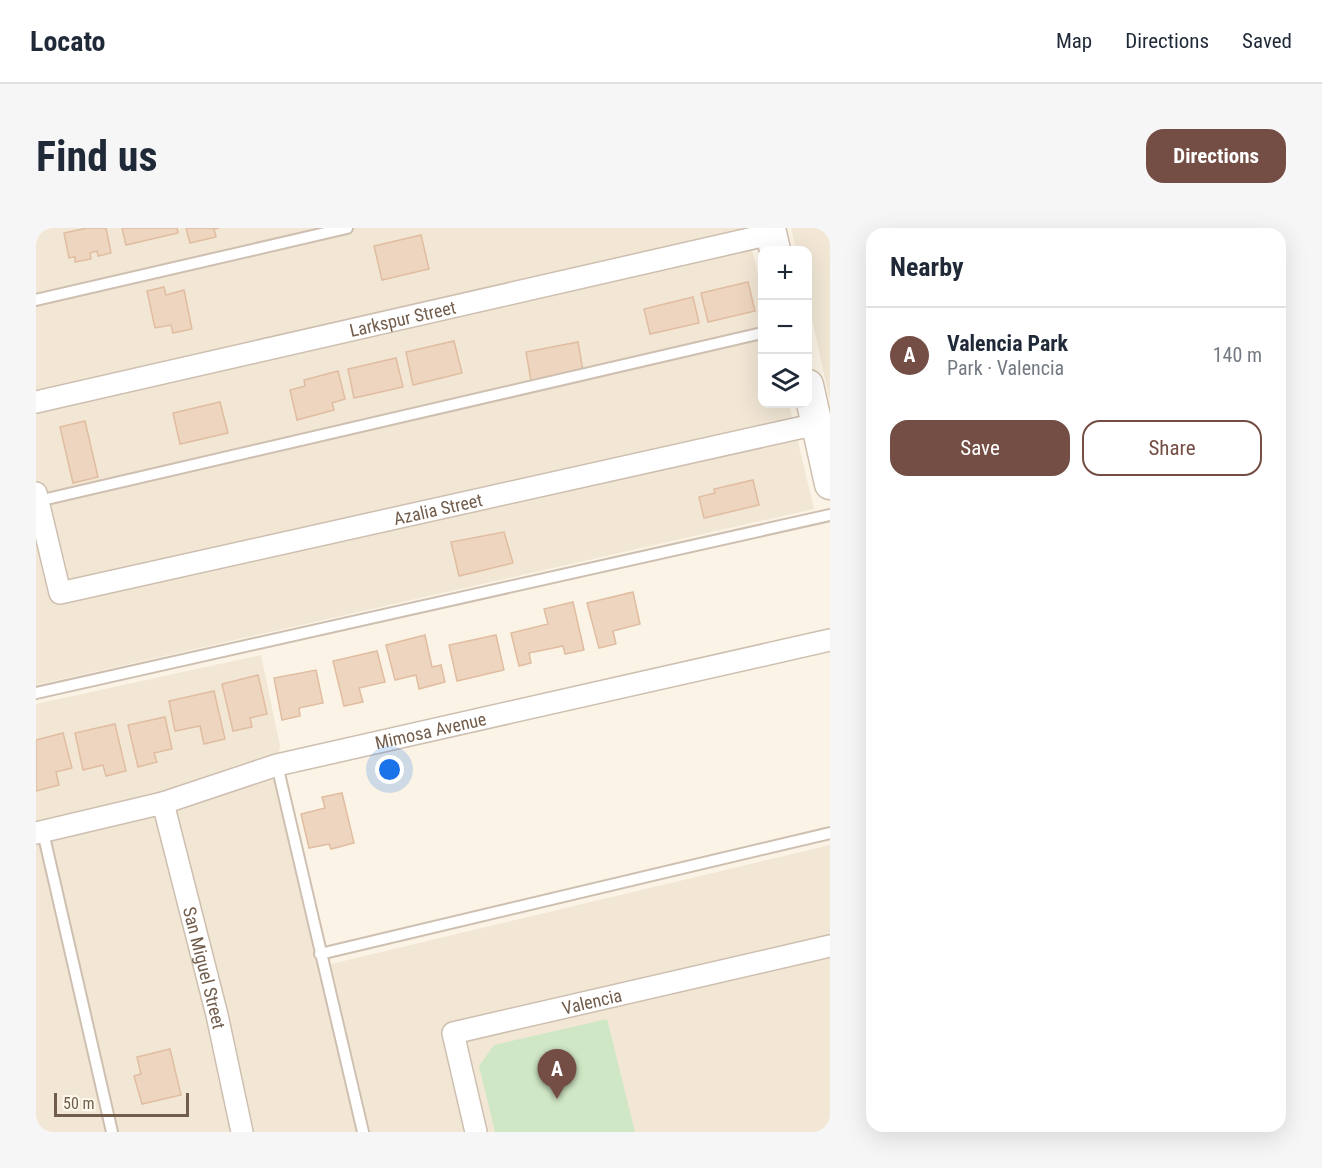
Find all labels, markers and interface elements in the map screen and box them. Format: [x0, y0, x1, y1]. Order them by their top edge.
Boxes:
text: Locato [30, 25, 106, 58]
text: Map [1056, 29, 1092, 53]
text: Directions [1125, 29, 1209, 53]
text: Saved [1242, 29, 1292, 53]
button: Directions [1146, 129, 1286, 183]
text: Find us [36, 132, 157, 181]
map controls [758, 246, 812, 408]
button: + [758, 246, 812, 300]
text: Nearby [890, 252, 964, 282]
street label: Larkspur Street [347, 296, 458, 341]
button: − [758, 300, 812, 354]
text: Valencia Park [947, 331, 1068, 356]
text: A [904, 343, 915, 367]
text: 140 m [1213, 343, 1262, 367]
button: layers [758, 354, 812, 408]
text: Park · Valencia [947, 356, 1064, 380]
button: Save [890, 420, 1070, 476]
button: Share [1082, 420, 1262, 476]
street label: Azalia Street [392, 489, 484, 529]
street label: Mimosa Avenue [373, 708, 488, 753]
your location [375, 755, 404, 784]
street label: San Miguel Street [179, 905, 230, 1031]
street label: Valencia [560, 984, 624, 1018]
pin: A [538, 1050, 576, 1099]
scale bar [54, 1090, 189, 1118]
text: 50 m [63, 1094, 95, 1113]

